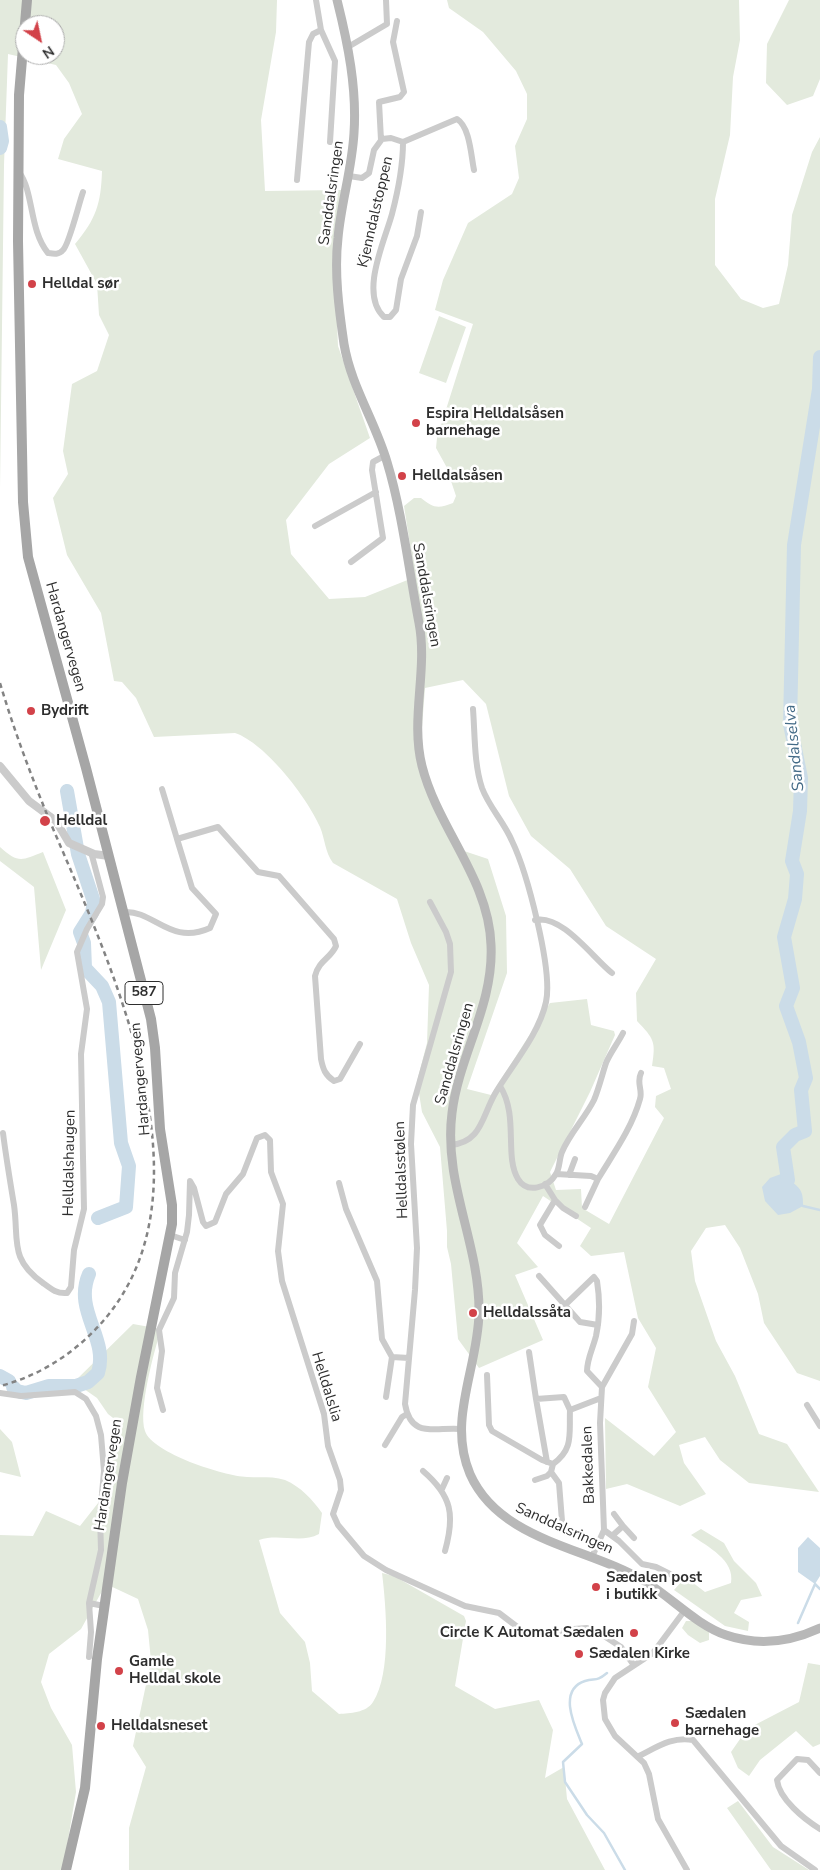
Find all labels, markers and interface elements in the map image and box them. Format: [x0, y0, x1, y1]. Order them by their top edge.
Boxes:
north arrow [15, 15, 65, 65]
text: N [38, 41, 58, 63]
street label: Sanddalsringen [316, 140, 348, 246]
street label: Kjenndalstoppen [354, 155, 398, 269]
place label: Helldal sør [42, 275, 119, 293]
marker: Helldal sør [26, 278, 38, 290]
place label: Espira Helldalsåsen barnehage [426, 405, 564, 440]
marker: Espira Helldalsåsen barnehage [410, 417, 422, 429]
place label: Helldalsåsen [412, 467, 503, 485]
marker: Helldalsåsen [396, 470, 408, 482]
street label: Sanddalsringen [408, 542, 444, 648]
street label: Hardangervegen [41, 580, 89, 694]
place label: Bydrift [41, 702, 89, 720]
water label: Sandalselva [781, 704, 809, 792]
marker: Bydrift [25, 705, 37, 717]
place label: Helldal [56, 812, 107, 830]
marker: Helldal [38, 814, 52, 828]
road number: 587 [125, 981, 163, 1004]
street label: Sanddalsringen [432, 1001, 478, 1107]
street label: Hardangervegen [127, 1022, 155, 1136]
street label: Helldalshaugen [60, 1110, 80, 1216]
street label: Helldalsstølen [391, 1121, 413, 1219]
place label: Helldalssåta [483, 1304, 571, 1322]
marker: Helldalssåta [467, 1307, 479, 1319]
street label: Helldalslia [307, 1350, 345, 1424]
street label: Hardangervegen [91, 1418, 127, 1532]
street label: Bakkedalen [579, 1425, 599, 1505]
street label: Sanddalsringen [512, 1499, 616, 1559]
place label: Sædalen post i butikk [606, 1569, 702, 1604]
marker: Sædalen post i butikk [590, 1581, 602, 1593]
place label: Circle K Automat Sædalen [440, 1624, 624, 1642]
marker: Circle K Automat Sædalen [628, 1627, 640, 1639]
place label: Sædalen Kirke [589, 1645, 690, 1663]
marker: Sædalen Kirke [573, 1648, 585, 1660]
place label: Gamle Helldal skole [129, 1653, 221, 1688]
marker: Gamle Helldal skole [113, 1665, 125, 1677]
place label: Sædalen barnehage [685, 1705, 759, 1740]
place label: Helldalsneset [111, 1717, 208, 1735]
marker: Sædalen barnehage [669, 1717, 681, 1729]
marker: Helldalsneset [95, 1720, 107, 1732]

